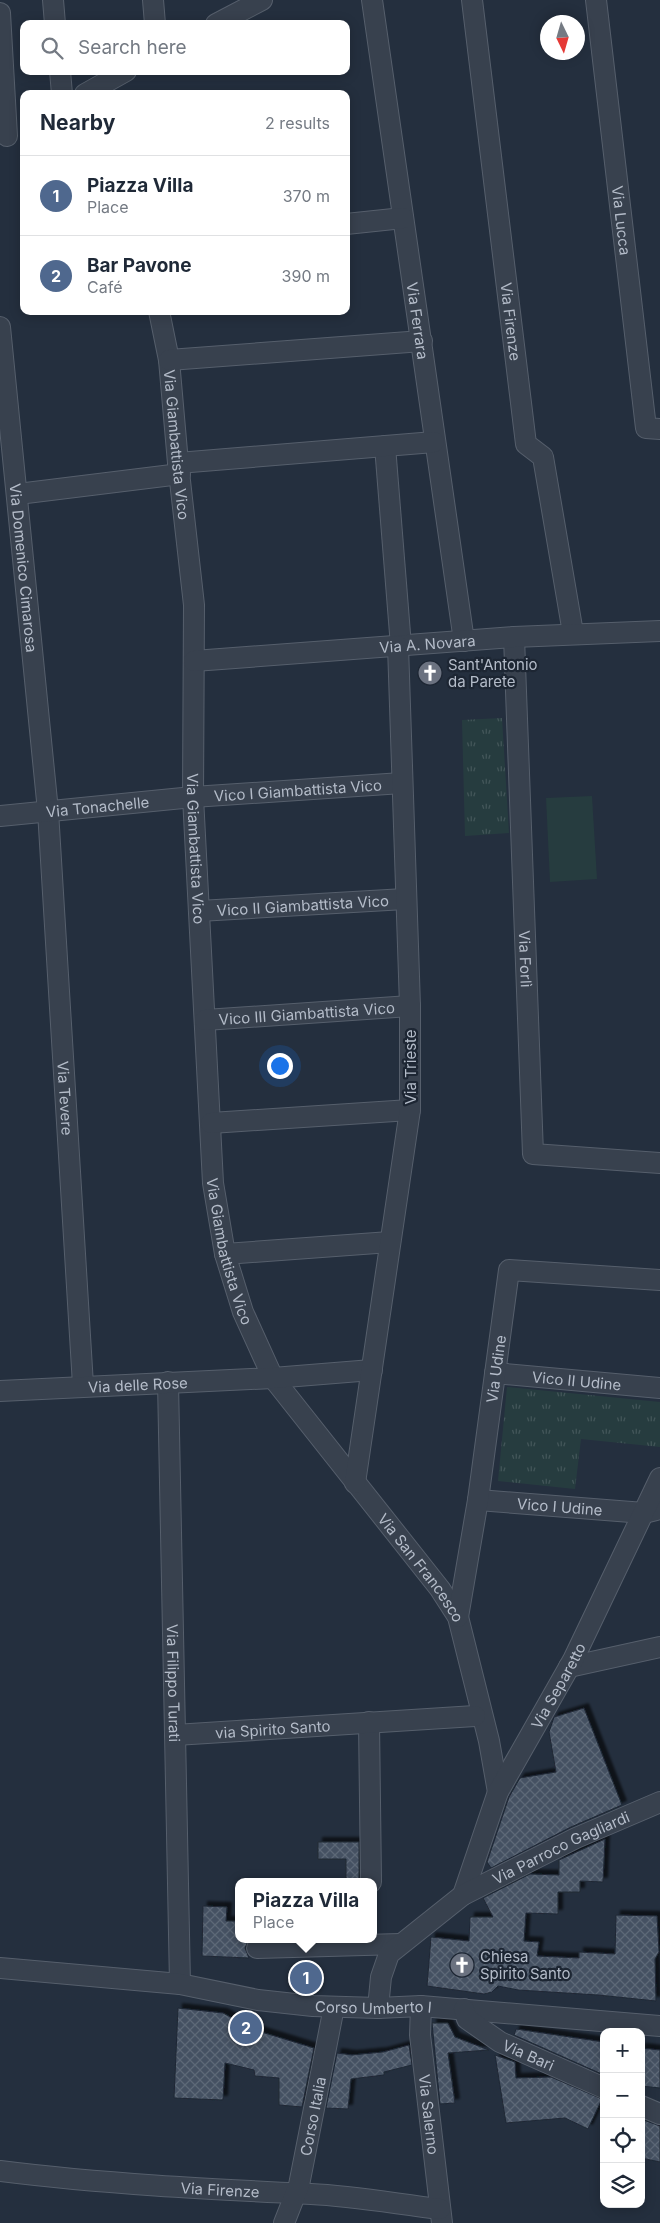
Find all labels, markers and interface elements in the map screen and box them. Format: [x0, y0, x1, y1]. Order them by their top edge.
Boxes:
north arrow [540, 15, 585, 60]
search box [20, 20, 350, 75]
icon: search [38, 34, 66, 62]
text: Search here [78, 36, 187, 59]
text: Nearby [40, 110, 115, 135]
text: 2 results [265, 113, 330, 133]
text: Piazza Villa [87, 174, 193, 197]
street label: Via Lucca [608, 185, 635, 256]
text: 1 [53, 186, 59, 206]
text: 370 m [283, 186, 330, 206]
text: Place [87, 197, 129, 217]
text: Bar Pavone [87, 254, 191, 277]
text: 2 [51, 266, 61, 286]
text: 390 m [282, 266, 330, 286]
text: Café [87, 277, 122, 297]
street label: Via Ferrara [403, 281, 433, 361]
street label: Via Firenze [497, 281, 525, 362]
street label: Via Giambattista Vico [160, 369, 194, 521]
street label: Via Domenico Cimarosa [6, 482, 42, 653]
street label: Via A. Novara [379, 630, 476, 657]
place label: Sant'Antonio da Parete [448, 655, 538, 691]
church icon: Sant'Antonio da Parete [417, 660, 443, 686]
street label: Via Giambattista Vico [183, 773, 209, 925]
street label: Vico I Giambattista Vico [213, 775, 383, 805]
street label: Via Tonachelle [45, 792, 150, 821]
street label: Vico II Giambattista Vico [216, 890, 389, 919]
street label: Via Forlì [515, 930, 536, 988]
street label: Vico III Giambattista Vico [218, 998, 395, 1029]
street label: Via Trieste [401, 1029, 420, 1105]
your location [267, 1053, 293, 1079]
street label: Via Tevere [54, 1060, 77, 1136]
street label: Via Giambattista Vico [203, 1177, 257, 1328]
street label: Via Udine [482, 1334, 510, 1404]
street label: Vico II Udine [531, 1367, 622, 1394]
street label: Via delle Rose [87, 1373, 188, 1396]
street label: Vico I Udine [516, 1494, 603, 1519]
street label: Via San Francesco [374, 1509, 468, 1624]
street label: Via Filippo Turati [163, 1624, 185, 1742]
street label: Via Separetto [527, 1640, 589, 1732]
street label: via Spirito Santo [215, 1716, 331, 1742]
street label: Via Parroco Gagliardi [489, 1807, 632, 1888]
popup [235, 1878, 377, 1943]
text: Piazza Villa [253, 1889, 359, 1912]
text: Place [253, 1912, 294, 1932]
place label: Chiesa Spirito Santo [480, 1947, 571, 1983]
church icon: Chiesa Spirito Santo [449, 1952, 475, 1978]
pin: 1 [290, 1959, 322, 1997]
street label: Corso Umberto I [315, 1996, 432, 2018]
pin: 2 [230, 2009, 262, 2047]
map controls [600, 2028, 645, 2208]
button: + [600, 2028, 645, 2073]
street label: Via Bari [500, 2035, 557, 2074]
street label: Via Salerno [415, 2073, 443, 2156]
button: − [600, 2073, 645, 2118]
street label: Corso Italia [295, 2075, 330, 2157]
button: locate [600, 2118, 645, 2163]
button: layers [600, 2163, 645, 2208]
street label: Via Firenze [180, 2178, 260, 2201]

